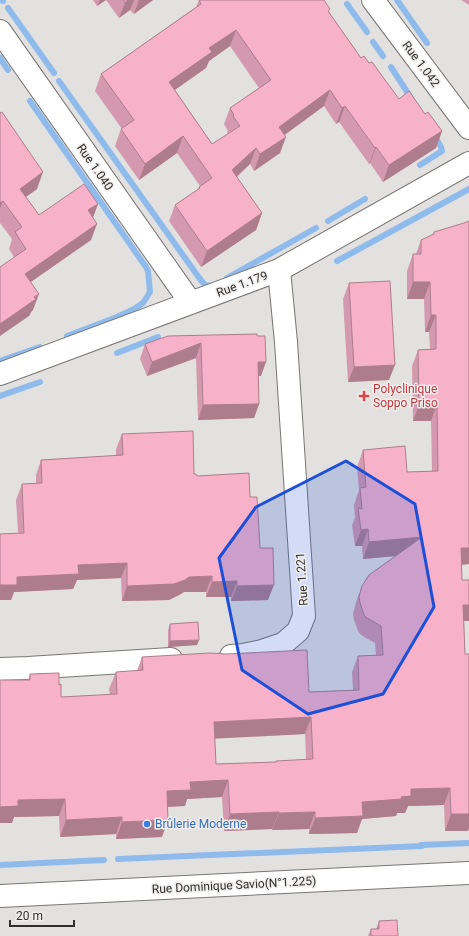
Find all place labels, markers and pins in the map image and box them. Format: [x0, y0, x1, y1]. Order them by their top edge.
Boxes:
place label: Polyclinique Soppo Priso [373, 382, 438, 410]
marker: Polyclinique Soppo Priso [358, 390, 370, 402]
place label: Brûlerie Moderne [155, 817, 246, 831]
marker: Brûlerie Moderne [142, 819, 152, 829]

